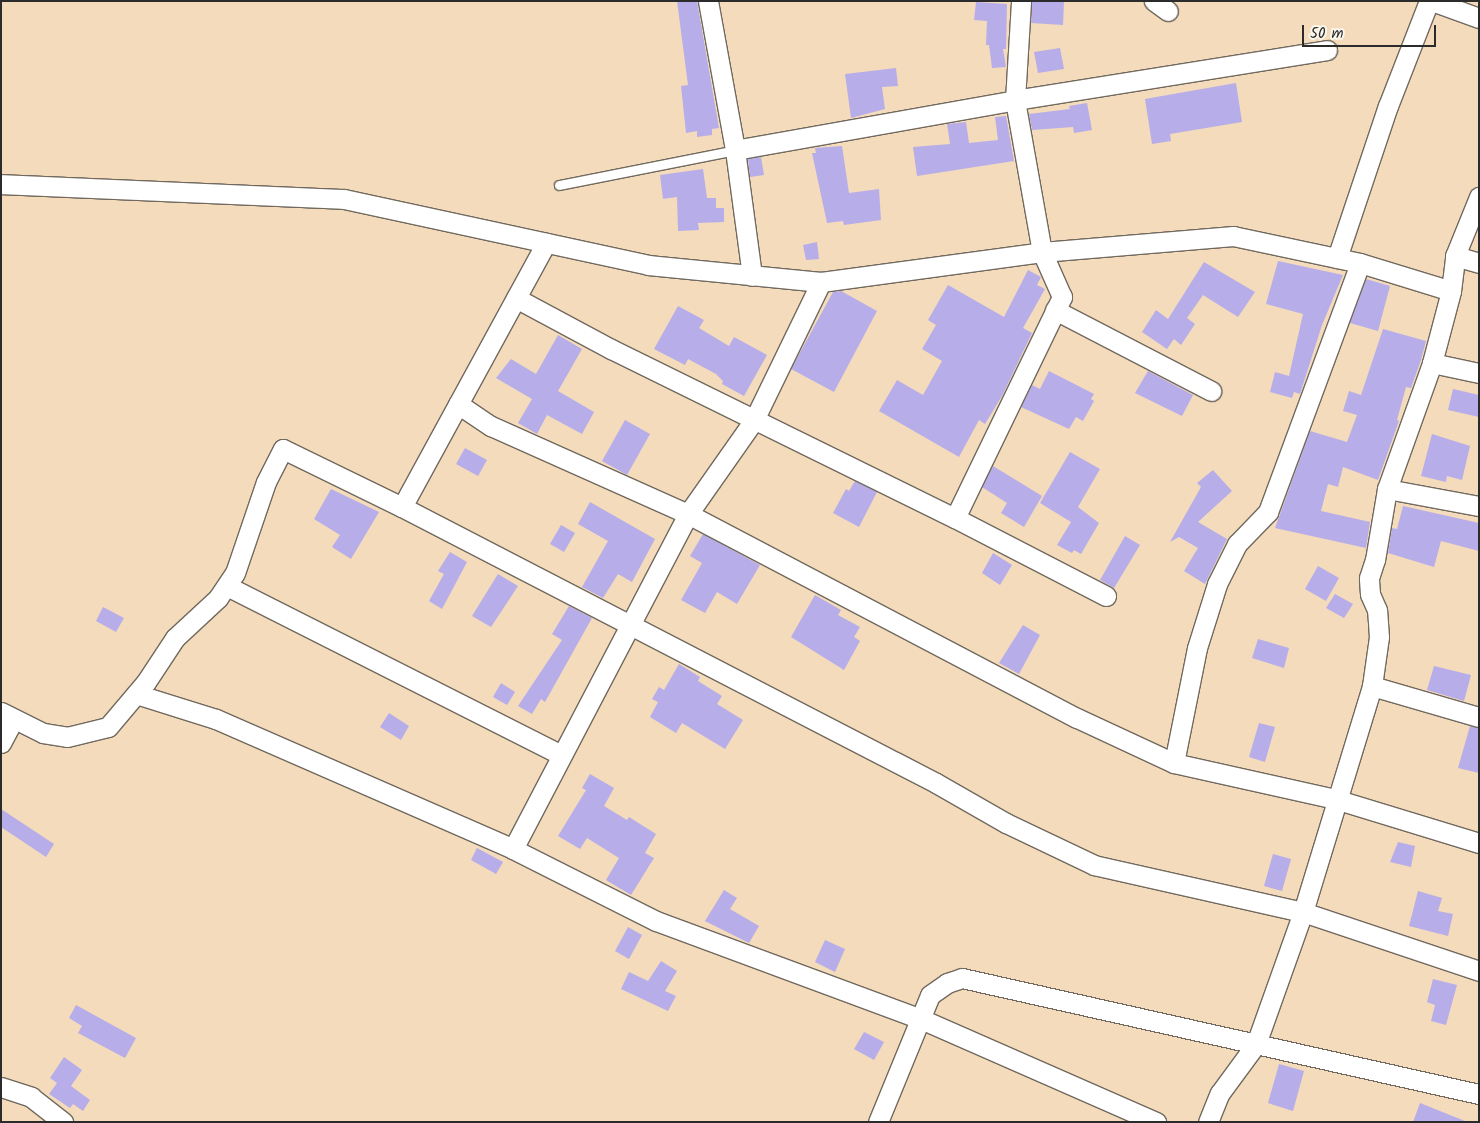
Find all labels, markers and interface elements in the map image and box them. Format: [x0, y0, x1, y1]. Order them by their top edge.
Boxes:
scale bar [1305, 15, 1439, 47]
text: 50 m [1310, 22, 1344, 46]

